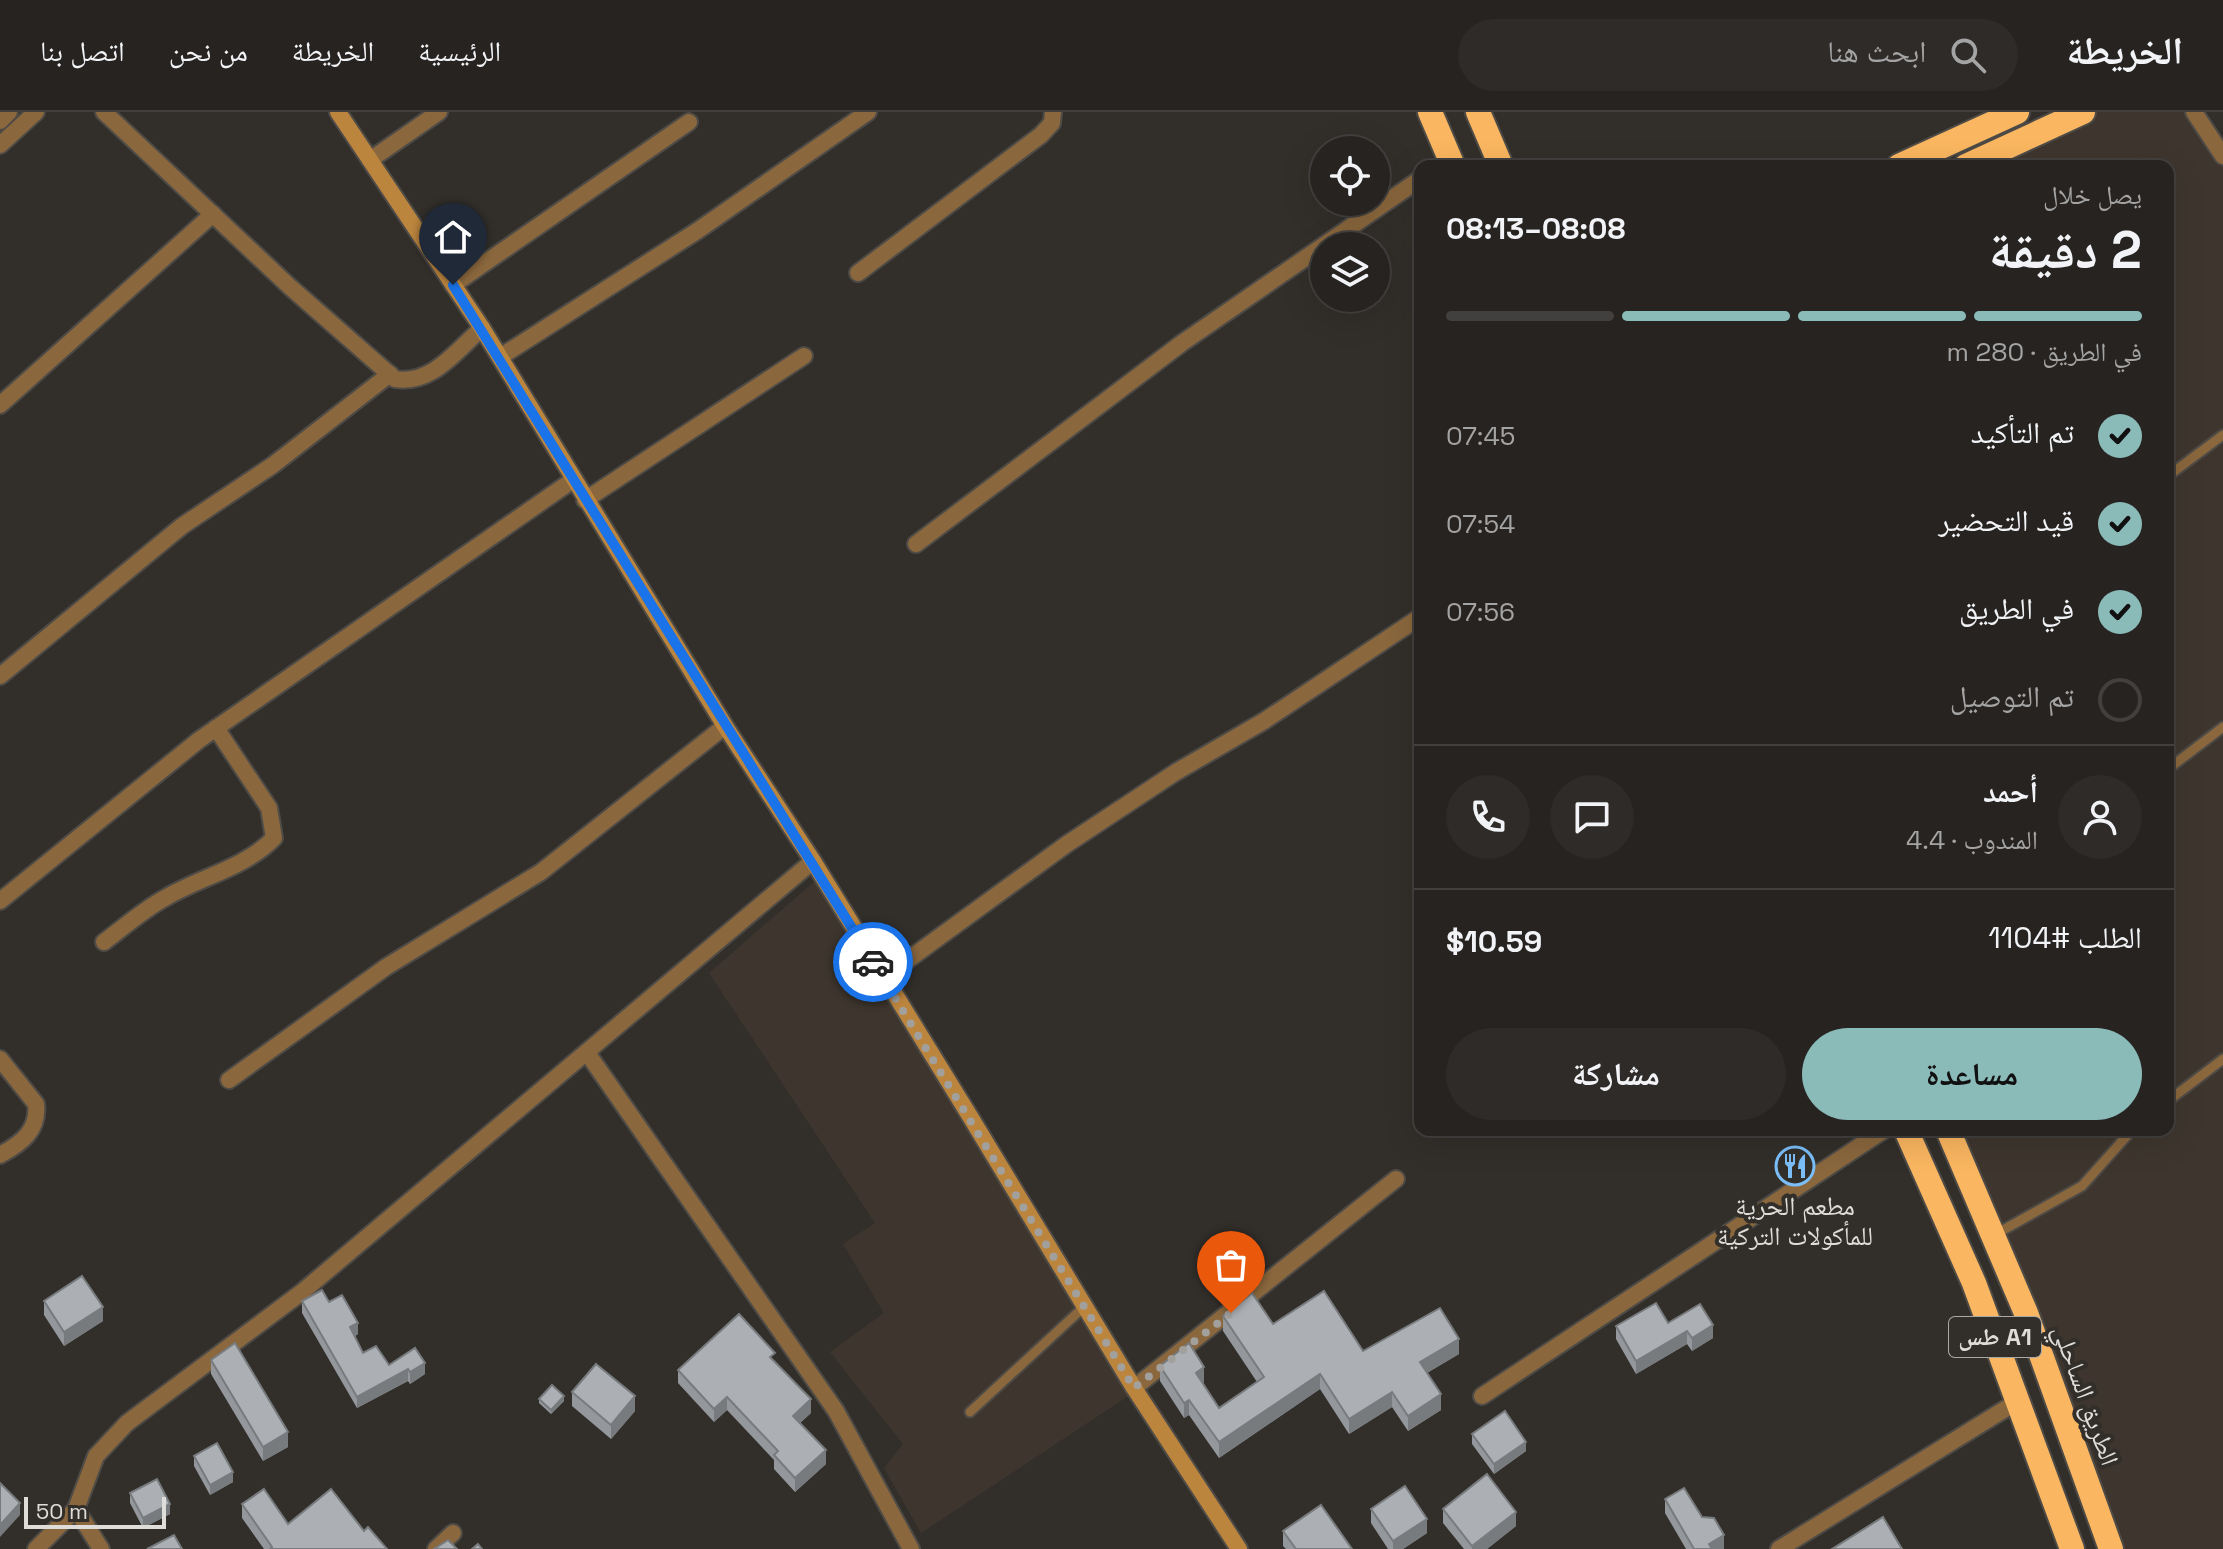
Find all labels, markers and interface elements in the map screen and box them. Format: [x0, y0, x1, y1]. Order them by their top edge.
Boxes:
search box [1458, 19, 2018, 91]
text: الخريطة [2066, 27, 2183, 75]
text: ابحث هنا [1827, 32, 1926, 71]
text: اتصل بنا [40, 33, 125, 69]
text: من نحن [169, 33, 248, 69]
text: الخريطة [292, 33, 374, 69]
text: الرئيسية [418, 33, 501, 69]
icon: search [1946, 33, 1990, 77]
map controls [1310, 136, 1390, 312]
button: locate [1310, 136, 1390, 216]
text: يصل خلال [2043, 178, 2142, 212]
pin [419, 203, 487, 285]
text: 08:08–08:13 [1446, 209, 1626, 248]
icon: home [431, 215, 475, 259]
text: 2 دقيقة [1989, 217, 2142, 283]
button: layers [1310, 232, 1390, 312]
text: في الطريق · 280 m [1947, 335, 2142, 369]
text: تم التأكيد [1971, 413, 2074, 452]
icon: check [2098, 414, 2142, 458]
text: 07:45 [1446, 419, 1515, 453]
text: قيد التحضير [1938, 501, 2074, 540]
icon: check [2098, 502, 2142, 546]
text: 07:54 [1446, 507, 1515, 541]
text: في الطريق [1959, 589, 2074, 628]
icon: check [2098, 590, 2142, 634]
text: 07:56 [1446, 595, 1515, 629]
text: تم التوصيل [1950, 677, 2074, 716]
text: أحمد [1983, 772, 2038, 811]
button: phone [1446, 775, 1530, 859]
button: chat [1550, 775, 1634, 859]
button: person [2058, 775, 2142, 859]
text: المندوب · 4.4 [1906, 823, 2038, 857]
text: الطلب #1104 [1988, 918, 2142, 957]
courier [833, 922, 913, 1002]
text: $10.59 [1446, 922, 1542, 961]
icon: car [851, 940, 895, 984]
button: مشاركة [1446, 1028, 1786, 1120]
button: مساعدة [1802, 1028, 2142, 1120]
restaurant icon: مطعم الحرية للمأكولات التركية [1774, 1145, 1816, 1187]
place label: مطعم الحرية للمأكولات التركية [1717, 1189, 1873, 1253]
pin [1197, 1231, 1265, 1313]
icon: bag [1209, 1243, 1253, 1287]
road number: طس A1 [1949, 1317, 2041, 1357]
street label: الطريق الساحلي [2041, 1320, 2127, 1471]
scale bar [24, 1493, 166, 1529]
text: 50 m [36, 1497, 88, 1525]

